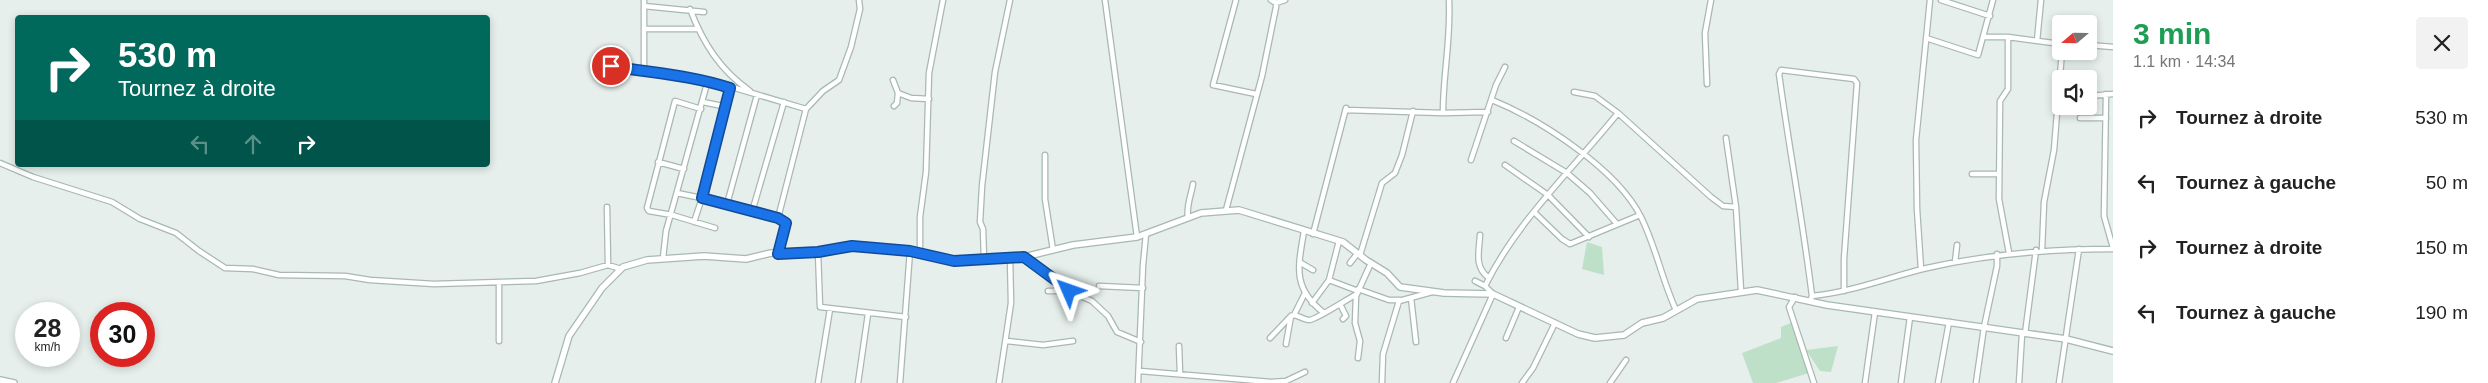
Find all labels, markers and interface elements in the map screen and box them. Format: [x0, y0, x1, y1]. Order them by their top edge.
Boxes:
north arrow [2052, 15, 2098, 60]
map controls [2052, 15, 2097, 115]
text: 3 min [2133, 17, 2211, 50]
button: close [2416, 17, 2468, 69]
icon: right [35, 35, 100, 100]
text: 530 m [118, 35, 217, 74]
pin [590, 45, 632, 87]
icon: arrive [597, 52, 625, 80]
text: 1.1 km · 14:34 [2133, 53, 2235, 70]
button: sound [2052, 70, 2097, 115]
text: Tournez à droite [118, 76, 276, 101]
icon: right [2133, 104, 2161, 132]
text: Tournez à droite [2176, 107, 2322, 128]
text: 530 m [2415, 107, 2468, 128]
icon: left [186, 130, 214, 158]
icon: ahead [239, 130, 267, 158]
icon: right [292, 130, 320, 158]
icon: left [2133, 169, 2161, 197]
text: Tournez à gauche [2176, 172, 2336, 193]
text: 50 m [2426, 172, 2468, 193]
icon: right [2133, 234, 2161, 262]
text: Tournez à droite [2176, 237, 2322, 258]
text: 150 m [2415, 237, 2468, 258]
position arrow [1042, 264, 1094, 316]
icon: left [2133, 299, 2161, 327]
speed limit sign: 30 [90, 302, 155, 367]
text: Tournez à gauche [2176, 302, 2336, 323]
text: 190 m [2415, 302, 2468, 323]
text: 28 [34, 314, 61, 342]
text: km/h [34, 340, 61, 354]

